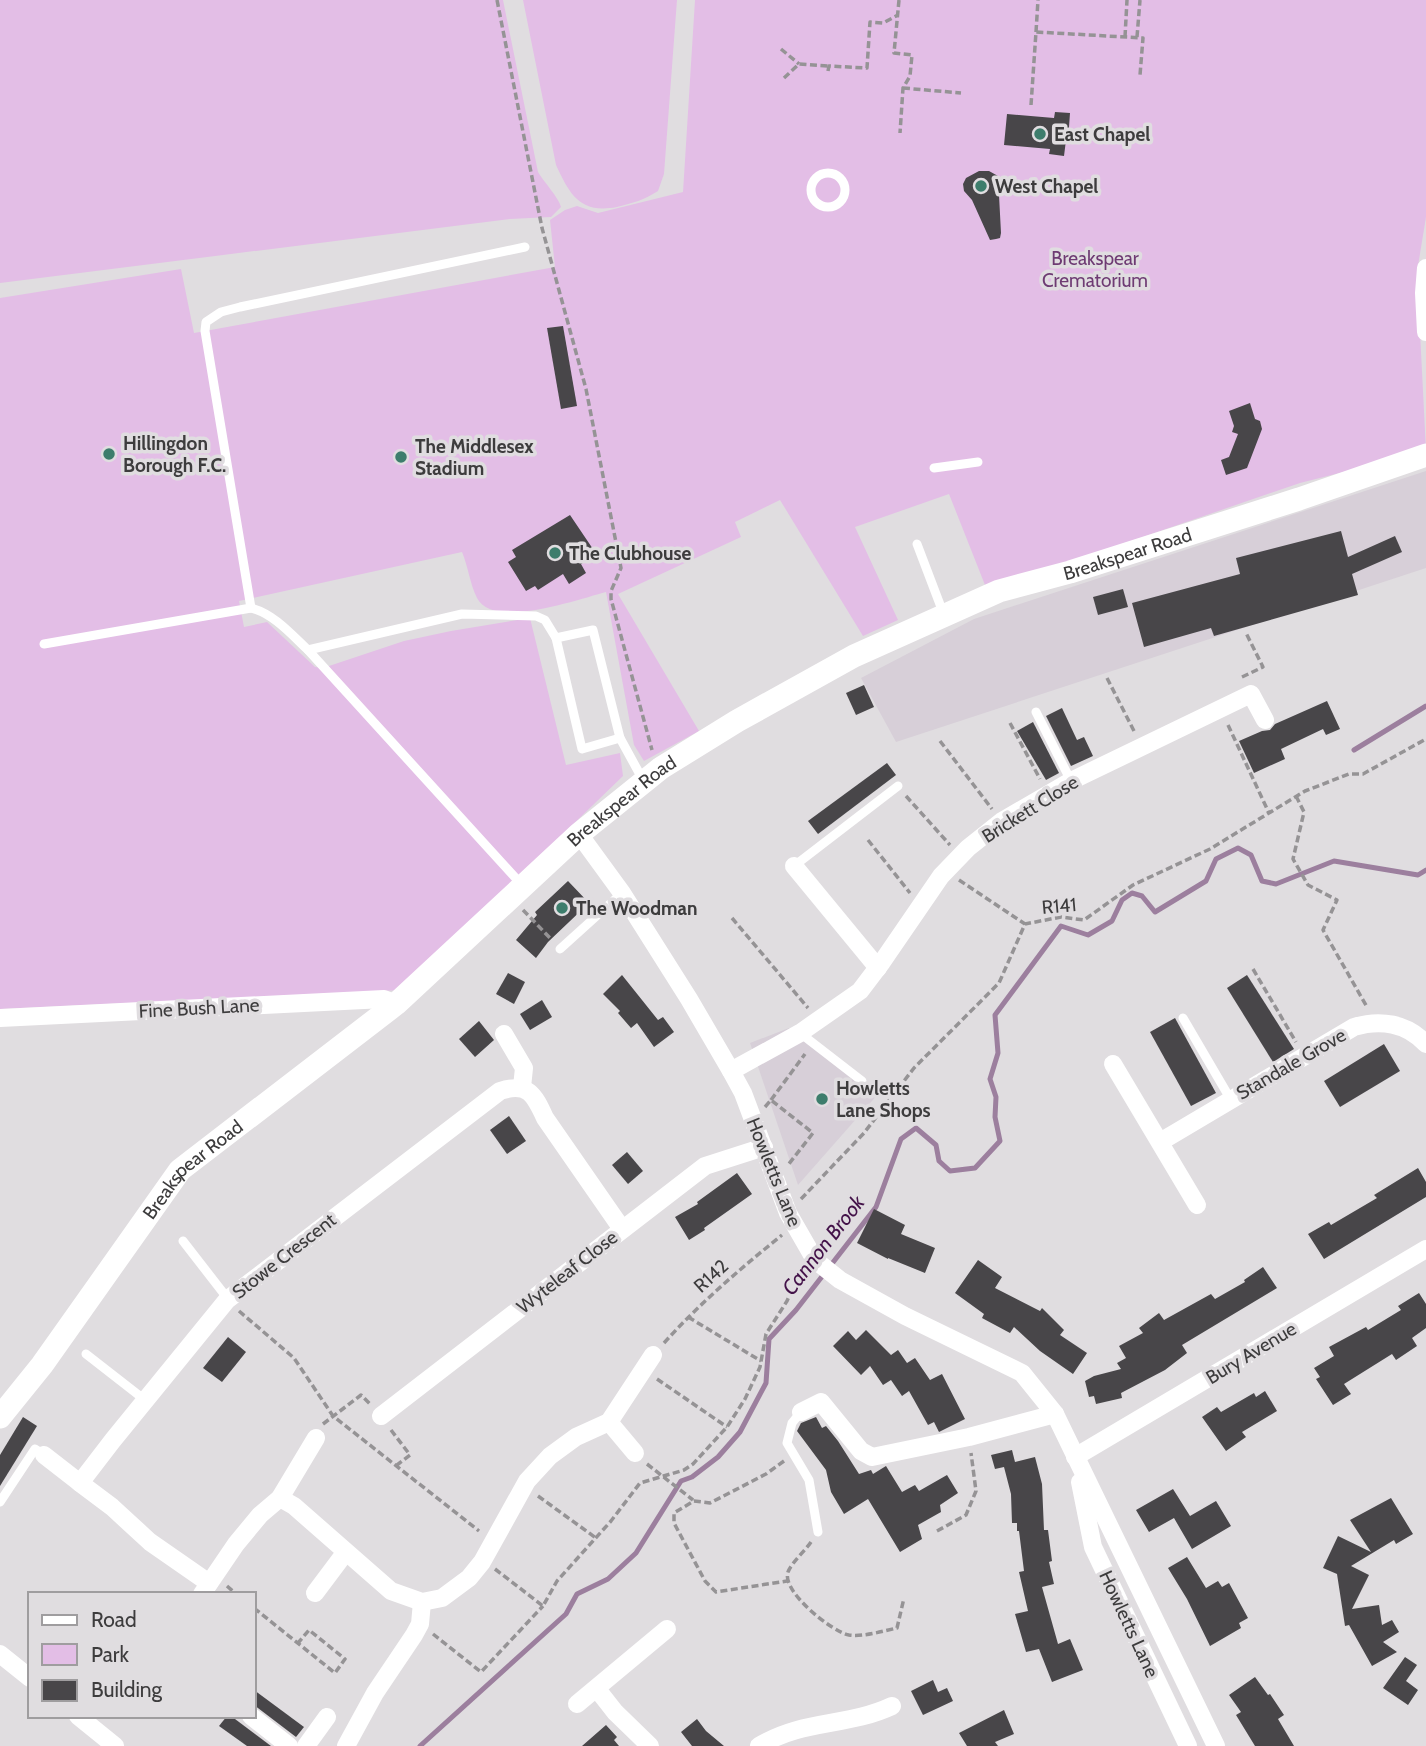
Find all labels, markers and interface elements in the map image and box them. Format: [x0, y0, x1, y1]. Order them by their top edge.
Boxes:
place label: East Chapel [1054, 123, 1150, 146]
marker: East Chapel [1032, 126, 1048, 142]
place label: West Chapel [995, 175, 1098, 198]
marker: West Chapel [973, 178, 989, 194]
park label: Breakspear Crematorium [1042, 247, 1148, 292]
place label: Hillingdon Borough F.C. [123, 432, 226, 477]
place label: The Middlesex Stadium [415, 435, 534, 480]
marker: Hillingdon Borough F.C. [101, 446, 117, 462]
marker: The Middlesex Stadium [393, 449, 409, 465]
street label: Breakspear Road [1061, 523, 1194, 585]
place label: The Clubhouse [569, 542, 692, 565]
marker: The Clubhouse [547, 545, 563, 561]
street label: Breakspear Road [562, 750, 680, 851]
street label: Brickett Close [978, 770, 1083, 848]
street label: R141 [1041, 893, 1077, 919]
place label: The Woodman [576, 897, 698, 920]
marker: The Woodman [554, 900, 570, 916]
street label: Fine Bush Lane [138, 993, 260, 1023]
street label: Standale Grove [1232, 1023, 1350, 1105]
place label: Howletts Lane Shops [836, 1077, 931, 1122]
marker: Howletts Lane Shops [814, 1091, 830, 1107]
street label: Howletts Lane [742, 1114, 806, 1230]
street label: Breakspear Road [137, 1115, 247, 1223]
water label: Cannon Brook [776, 1189, 870, 1300]
street label: Stowe Crescent [228, 1208, 341, 1304]
street label: Wyteleaf Close [512, 1225, 622, 1318]
street label: R142 [689, 1255, 733, 1297]
street label: Bury Avenue [1202, 1317, 1301, 1389]
street label: Howletts Lane [1094, 1567, 1164, 1681]
legend [28, 1592, 256, 1718]
text: Road [91, 1607, 137, 1632]
text: Park [91, 1642, 129, 1667]
text: Building [91, 1677, 163, 1702]

